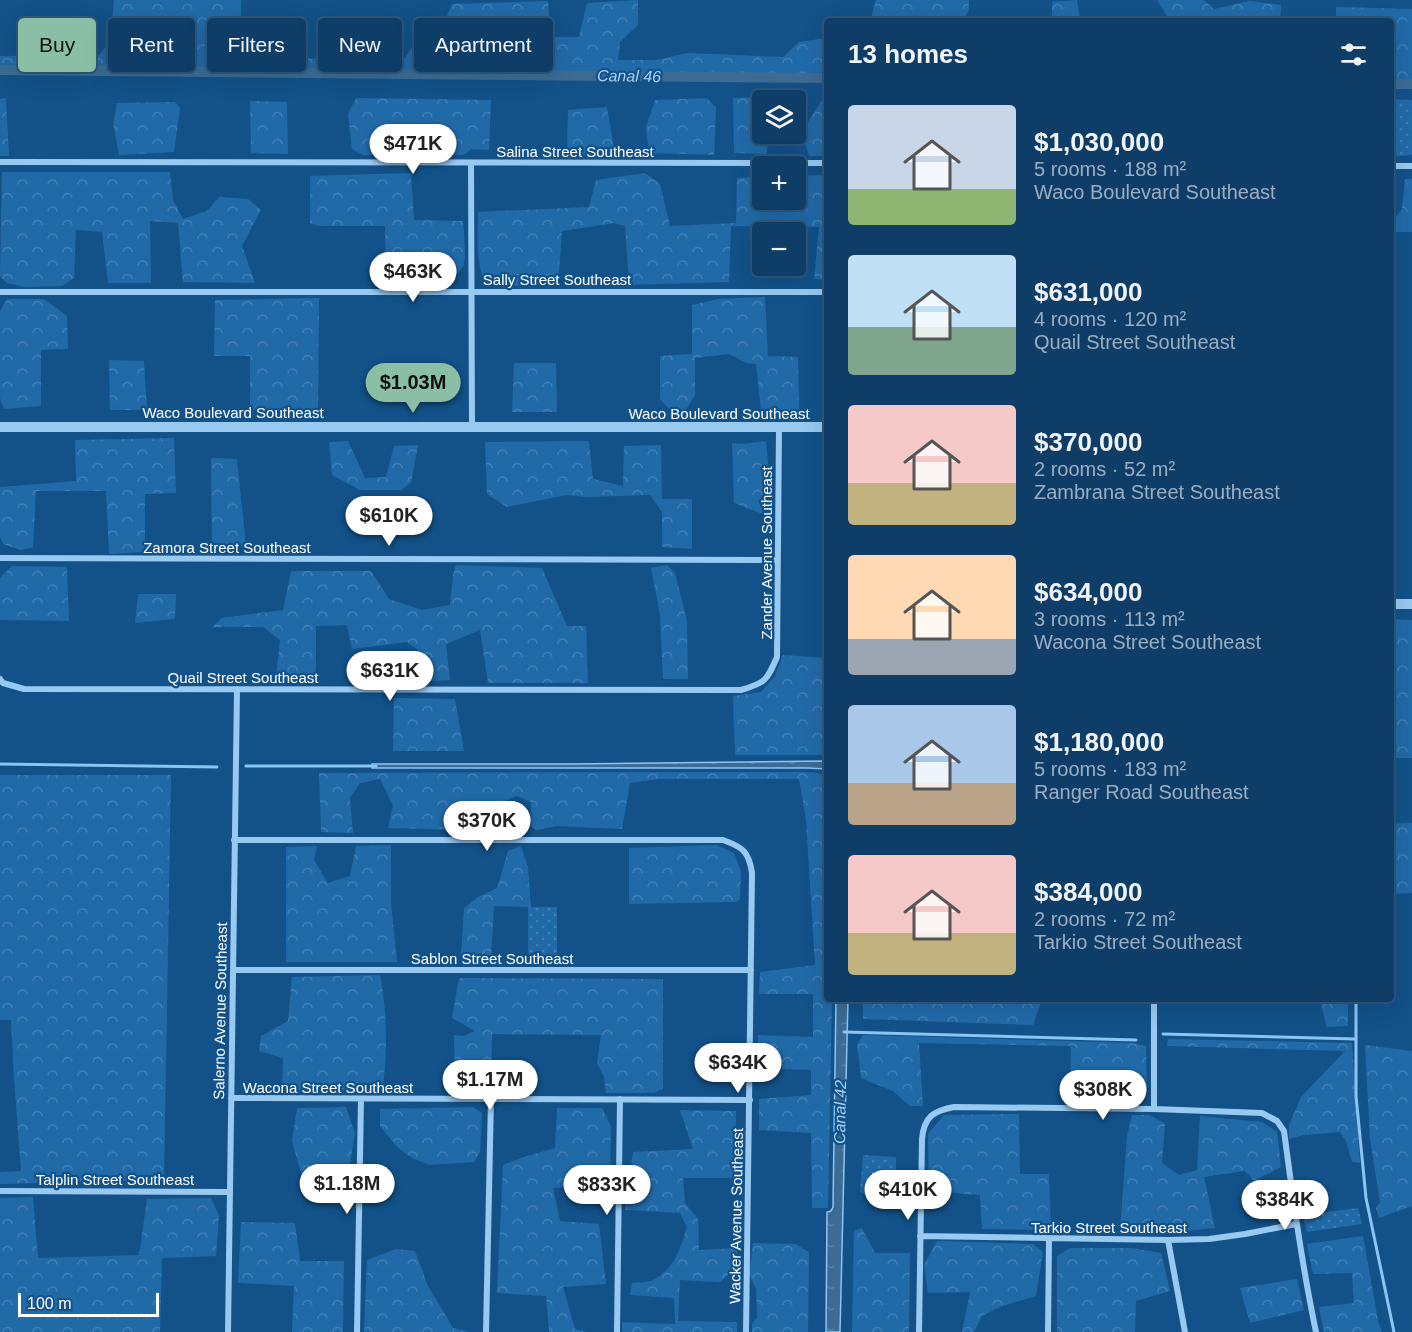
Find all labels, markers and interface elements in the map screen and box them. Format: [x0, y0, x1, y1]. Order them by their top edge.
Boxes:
chip: Buy [18, 18, 96, 72]
chip: Rent [108, 18, 195, 72]
chip: Filters [207, 18, 306, 72]
chip: New [318, 18, 402, 72]
chip: Apartment [414, 18, 553, 72]
icon: filters [1337, 38, 1370, 71]
text: 13 homes [848, 39, 968, 69]
water label: Canal 46 [597, 67, 661, 85]
map controls [752, 90, 806, 276]
button: layers [752, 90, 806, 144]
pin: $471K [371, 124, 455, 175]
text: $1,030,000 [1034, 127, 1164, 157]
icon: home [896, 129, 968, 201]
text: $471K [384, 132, 442, 154]
street label: Salina Street Southeast [496, 143, 655, 160]
button: + [752, 156, 806, 210]
text: 5 rooms · 188 m² [1034, 158, 1186, 180]
text: Waco Boulevard Southeast [1034, 181, 1276, 203]
button: − [752, 222, 806, 276]
pin: $463K [371, 252, 455, 303]
text: $463K [384, 260, 442, 282]
street label: Sally Street Southeast [483, 271, 632, 288]
text: $631,000 [1034, 277, 1142, 307]
icon: home [896, 279, 968, 351]
text: 4 rooms · 120 m² [1034, 308, 1186, 330]
text: Quail Street Southeast [1034, 331, 1235, 353]
pin: $1.03M [364, 363, 462, 414]
text: $1.03M [380, 371, 446, 393]
street label: Waco Boulevard Southeast [142, 404, 324, 421]
street label: Waco Boulevard Southeast [628, 405, 810, 422]
text: $370,000 [1034, 427, 1142, 457]
icon: home [896, 429, 968, 501]
text: 2 rooms · 52 m² [1034, 458, 1175, 480]
street label: Zander Avenue Southeast [758, 466, 775, 640]
text: Zambrana Street Southeast [1034, 481, 1280, 503]
pin: $610K [347, 496, 431, 547]
text: $610K [360, 504, 418, 526]
street label: Zamora Street Southeast [143, 539, 312, 556]
text: $634,000 [1034, 577, 1142, 607]
icon: home [896, 579, 968, 651]
text: 3 rooms · 113 m² [1034, 608, 1185, 630]
text: Wacona Street Southeast [1034, 631, 1261, 653]
pin: $631K [348, 651, 432, 702]
text: $631K [361, 659, 419, 681]
street label: Quail Street Southeast [168, 669, 319, 686]
text: $1,180,000 [1034, 727, 1164, 757]
icon: home [896, 729, 968, 801]
text: 5 rooms · 183 m² [1034, 758, 1186, 780]
text: Ranger Road Southeast [1034, 781, 1249, 803]
pin: $370K [445, 801, 529, 852]
text: $370K [458, 809, 516, 831]
text: $384,000 [1034, 877, 1142, 907]
icon: home [896, 879, 968, 951]
text: 2 rooms · 72 m² [1034, 908, 1175, 930]
street label: Salerno Avenue Southeast [210, 921, 230, 1100]
text: Tarkio Street Southeast [1034, 931, 1242, 953]
street label: Sablon Street Southeast [411, 950, 574, 967]
pin: $634K [696, 1043, 780, 1094]
text: $634K [709, 1051, 767, 1073]
pin: $1.17M [441, 1060, 539, 1111]
text: $1.17M [457, 1068, 523, 1090]
pin: $308K [1061, 1070, 1145, 1121]
text: $308K [1074, 1078, 1132, 1100]
street label: Wacona Street Southeast [243, 1079, 414, 1096]
water label: Canal 42 [831, 1080, 849, 1144]
street label: Wacker Avenue Southeast [726, 1127, 746, 1304]
pin: $1.18M [298, 1164, 396, 1215]
pin: $833K [565, 1165, 649, 1216]
pin: $410K [866, 1170, 950, 1221]
street label: Talplin Street Southeast [36, 1171, 195, 1188]
text: $1.18M [314, 1172, 380, 1194]
text: $833K [578, 1173, 636, 1195]
text: $410K [879, 1178, 937, 1200]
pin: $384K [1243, 1180, 1327, 1231]
text: $384K [1256, 1188, 1314, 1210]
street label: Tarkio Street Southeast [1031, 1219, 1188, 1236]
scale bar [18, 1290, 159, 1318]
text: 100 m [27, 1295, 71, 1312]

